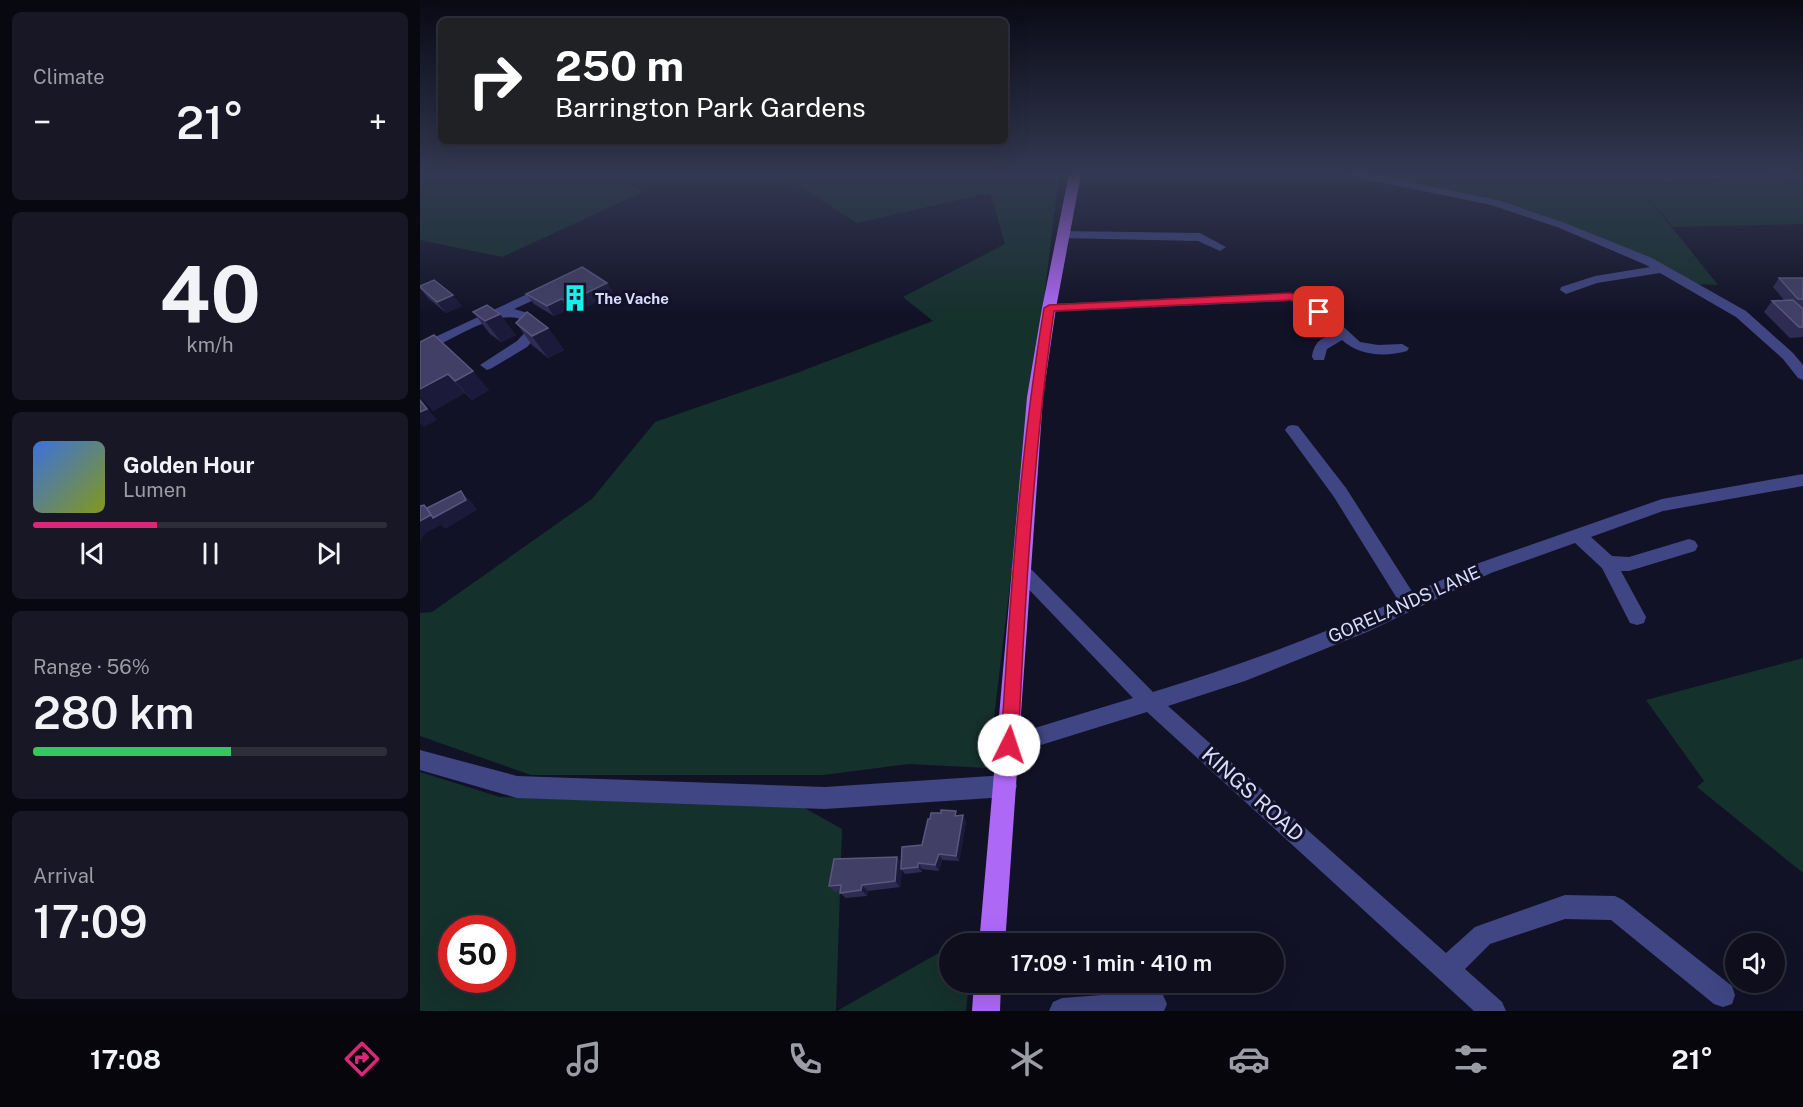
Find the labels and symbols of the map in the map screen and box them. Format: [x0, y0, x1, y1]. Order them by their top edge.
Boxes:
building icon: The Vache [560, 283, 590, 313]
pin [1293, 286, 1344, 337]
place label: The Vache [595, 290, 669, 307]
street label: GORELANDS LANE [1325, 561, 1483, 647]
position arrow [977, 713, 1041, 777]
street label: KINGS ROAD [1197, 742, 1309, 846]
speed limit sign: 50 [438, 915, 516, 993]

